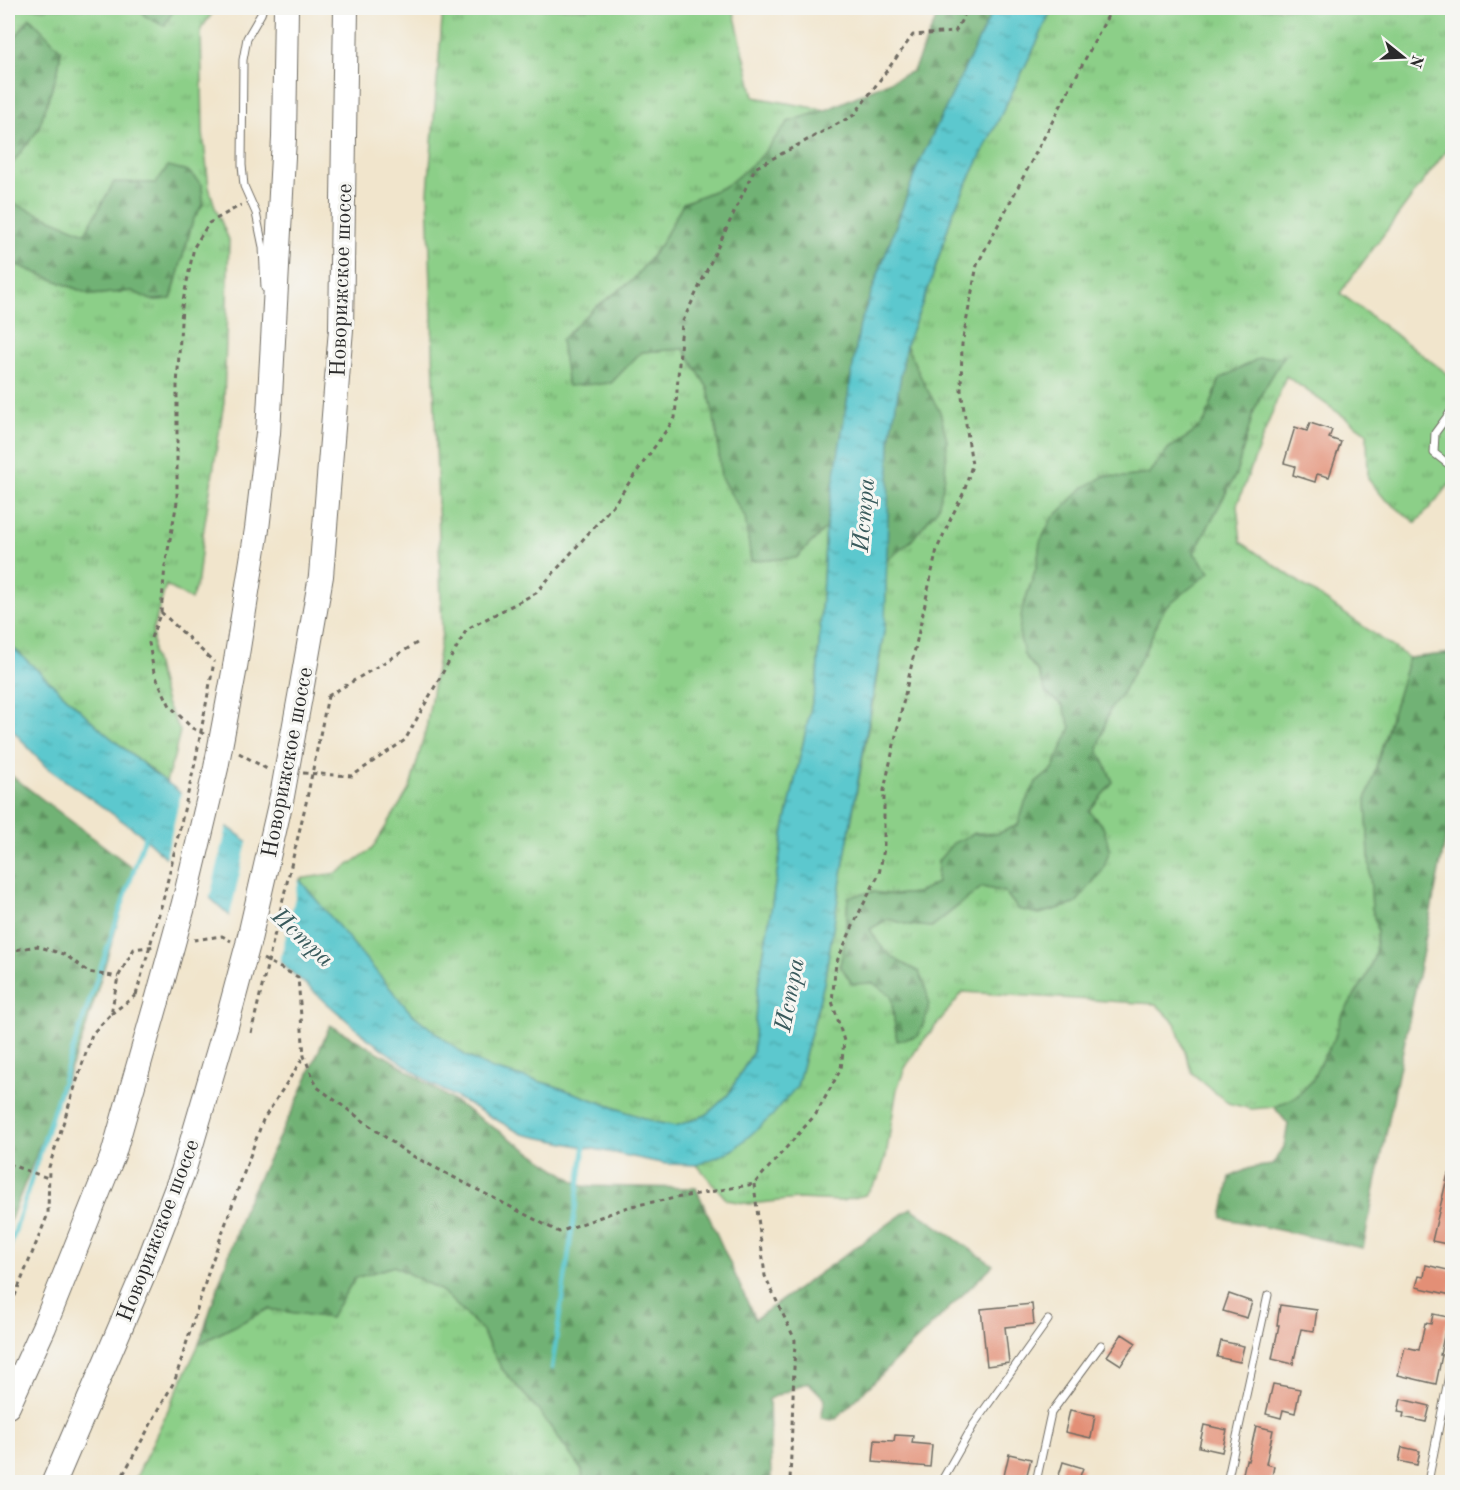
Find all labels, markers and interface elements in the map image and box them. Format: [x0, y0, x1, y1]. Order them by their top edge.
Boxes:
north arrow [1373, 27, 1433, 87]
text: N [1406, 53, 1425, 70]
street label: Новорижское шоссе [328, 183, 356, 377]
water label: Истра [850, 477, 880, 554]
street label: Новорижское шоссе [259, 665, 317, 859]
water label: Истра [265, 904, 337, 973]
water label: Истра [772, 956, 810, 1035]
street label: Новорижское шоссе [114, 1136, 204, 1325]

